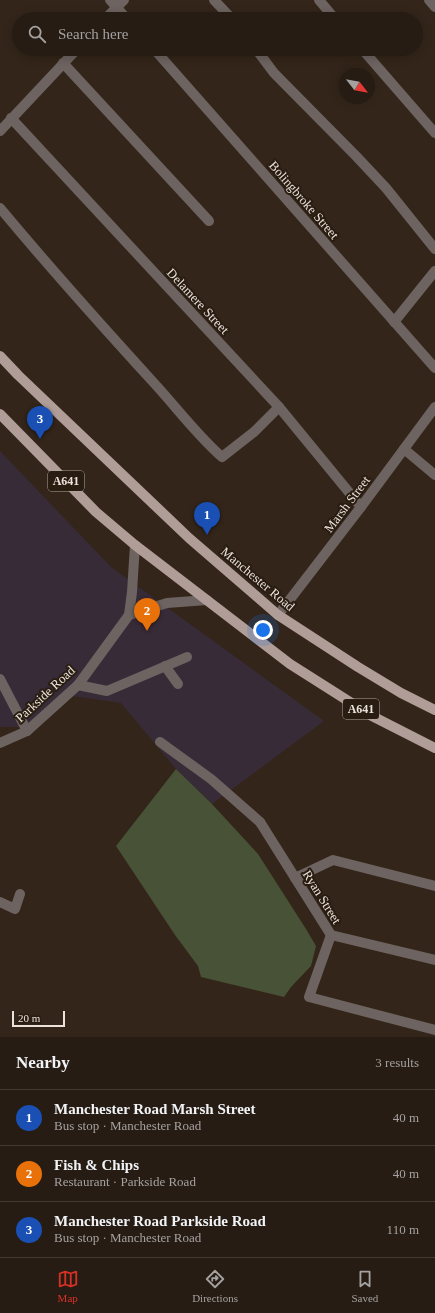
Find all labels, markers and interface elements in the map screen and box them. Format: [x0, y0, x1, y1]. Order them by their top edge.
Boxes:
search box [12, 12, 423, 56]
icon: search [26, 23, 48, 45]
text: Search here [58, 26, 128, 42]
north arrow [339, 68, 375, 104]
street label: Bolingbroke Street [266, 158, 342, 242]
street label: Delamere Street [164, 265, 232, 337]
pin: 3 [27, 406, 53, 439]
road number: A641 [48, 471, 84, 491]
street label: Marsh Street [321, 473, 373, 535]
pin: 1 [194, 502, 220, 535]
street label: Manchester Road [218, 544, 298, 614]
pin: 2 [134, 598, 160, 631]
your location [253, 620, 273, 640]
street label: Parkside Road [12, 662, 78, 725]
road number: A641 [343, 699, 379, 719]
street label: Ryan Street [300, 867, 345, 927]
scale bar [12, 1009, 65, 1028]
text: 20 m [18, 1012, 40, 1024]
text: Nearby [16, 1053, 70, 1072]
text: 3 results [375, 1055, 419, 1070]
text: Manchester Road Marsh Street [54, 1101, 256, 1117]
text: 1 [26, 1110, 32, 1125]
text: 40 m [393, 1110, 419, 1125]
text: Bus stop · Manchester Road [54, 1118, 201, 1133]
text: Fish & Chips [54, 1157, 139, 1173]
text: 2 [26, 1166, 32, 1181]
text: 40 m [393, 1166, 419, 1181]
text: Restaurant · Parkside Road [54, 1174, 196, 1189]
text: Manchester Road Parkside Road [54, 1213, 266, 1229]
text: 3 [26, 1222, 32, 1237]
text: 110 m [387, 1222, 419, 1237]
text: Bus stop · Manchester Road [54, 1230, 201, 1245]
tab: Map [57, 1268, 79, 1304]
tab: Directions [192, 1268, 238, 1304]
tab: Saved [351, 1268, 378, 1304]

